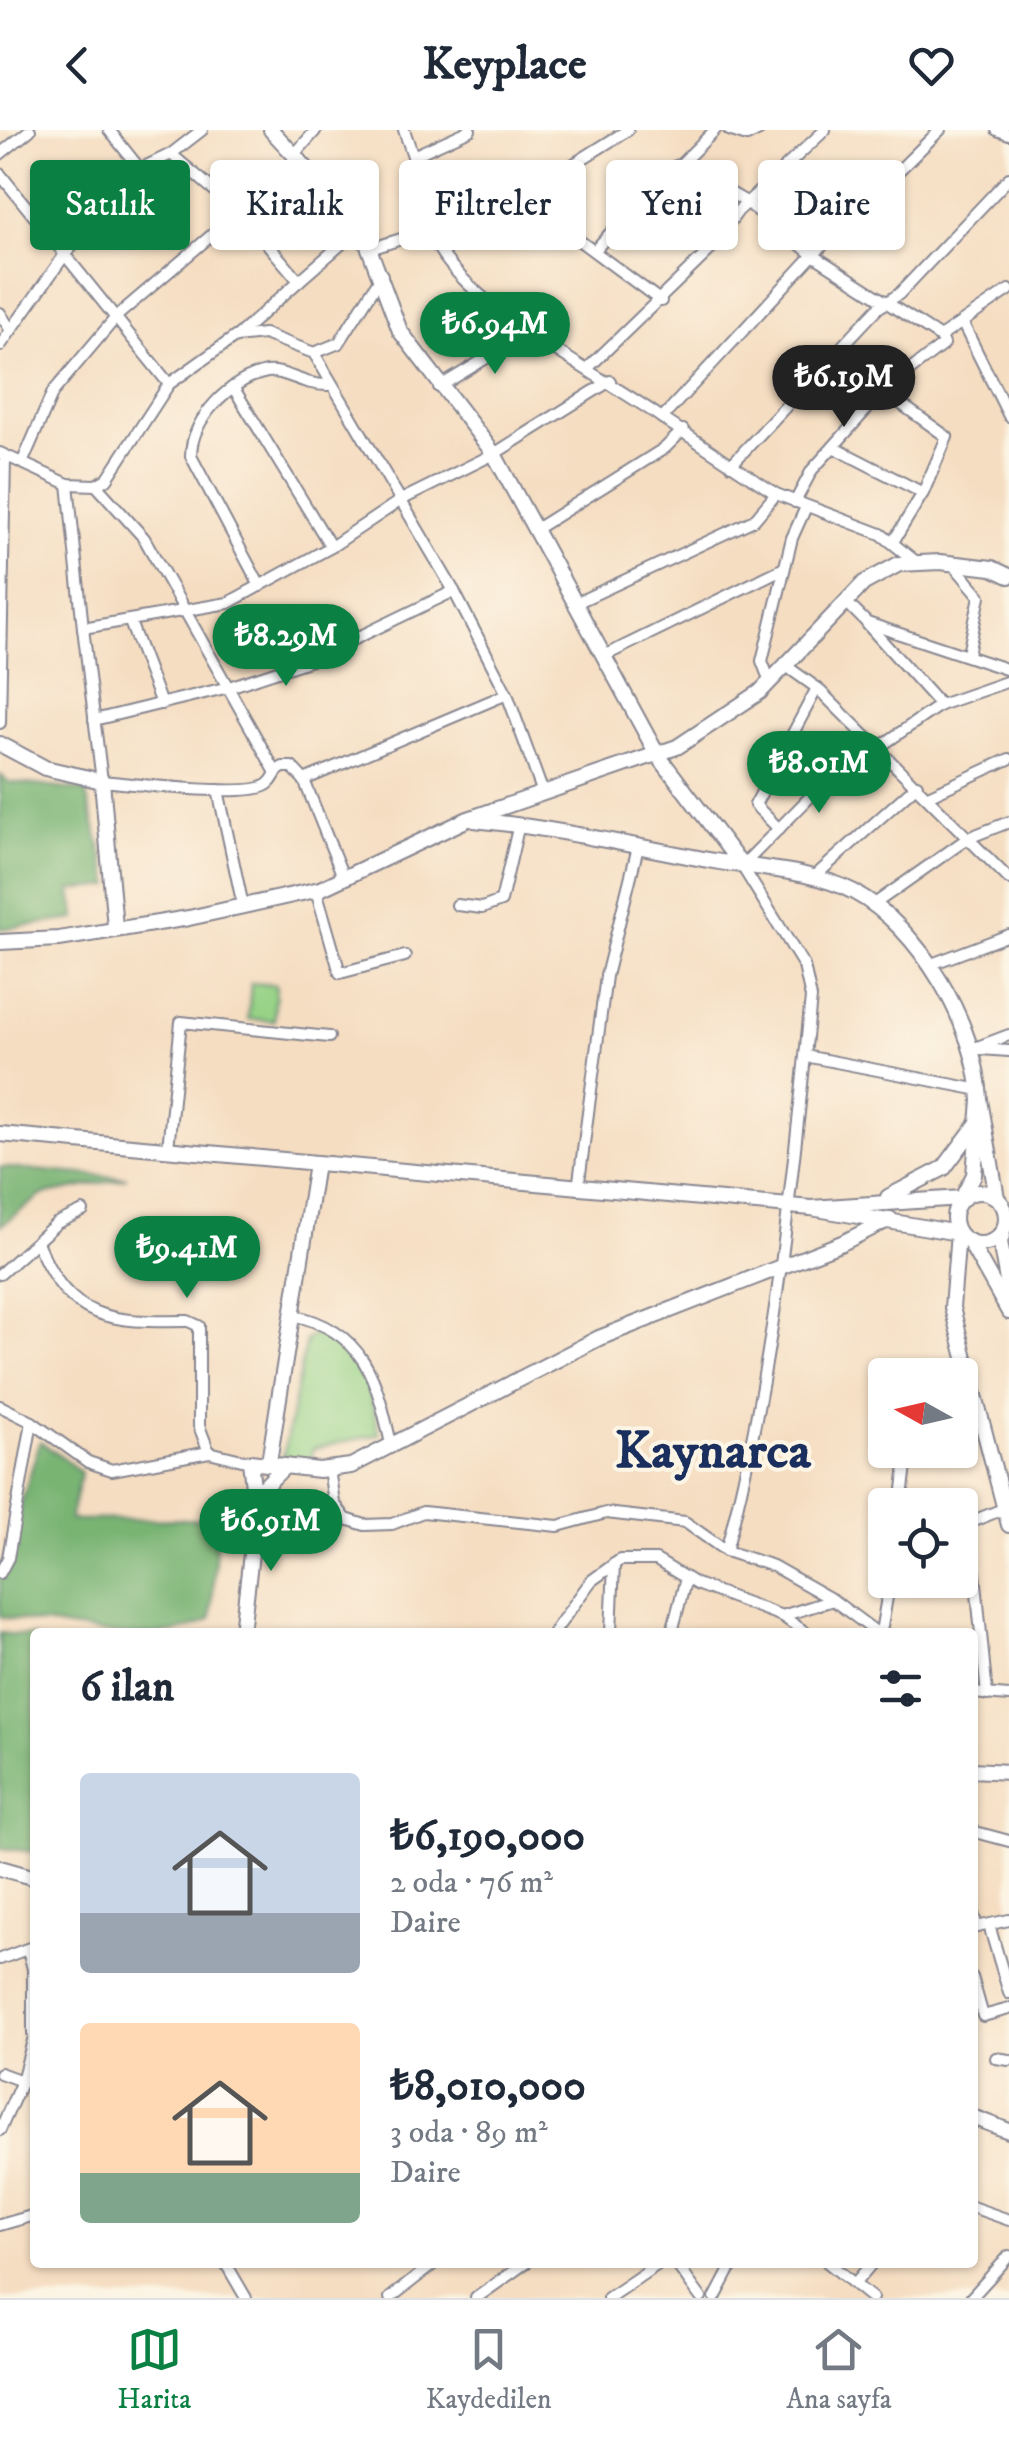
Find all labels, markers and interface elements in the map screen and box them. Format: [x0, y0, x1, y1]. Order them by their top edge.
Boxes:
text: Keyplace [422, 37, 587, 93]
icon: back [50, 38, 105, 93]
icon: heart [904, 38, 959, 93]
chip: Satılık [30, 160, 190, 250]
chip: Kiralık [210, 160, 379, 250]
chip: Filtreler [399, 160, 586, 250]
chip: Yeni [606, 160, 738, 250]
chip: Daire [758, 160, 905, 250]
pin: ₺6.94M [414, 292, 576, 377]
text: ₺6.94M [442, 304, 548, 344]
pin: ₺6.19M [763, 345, 925, 430]
text: ₺6.19M [794, 357, 894, 397]
pin: ₺8.29M [205, 604, 367, 689]
text: ₺8.29M [235, 616, 337, 656]
pin: ₺8.01M [738, 731, 900, 816]
text: ₺8.01M [769, 743, 869, 783]
pin: ₺9.41M [106, 1216, 268, 1301]
text: ₺9.41M [136, 1228, 238, 1268]
north arrow [868, 1358, 978, 1468]
map controls [868, 1358, 978, 1598]
district label: Kaynarca [615, 1420, 812, 1485]
button: locate [868, 1488, 978, 1598]
pin: ₺6.91M [190, 1489, 352, 1574]
text: ₺6.91M [221, 1501, 321, 1541]
icon: filters [873, 1661, 928, 1716]
text: 6 ilan [80, 1662, 174, 1714]
text: ₺6,190,000 [390, 1811, 585, 1863]
icon: home [160, 1813, 280, 1933]
text: 2 oda · 76 m² [390, 1863, 553, 1903]
text: Daire [390, 1903, 461, 1943]
text: ₺8,010,000 [390, 2061, 586, 2113]
icon: home [160, 2063, 280, 2183]
text: 3 oda · 89 m² [390, 2113, 548, 2153]
text: Daire [390, 2153, 461, 2193]
tab: Harita [117, 2322, 191, 2417]
tab: Kaydedilen [426, 2322, 552, 2417]
tab: Ana sayfa [786, 2322, 892, 2417]

